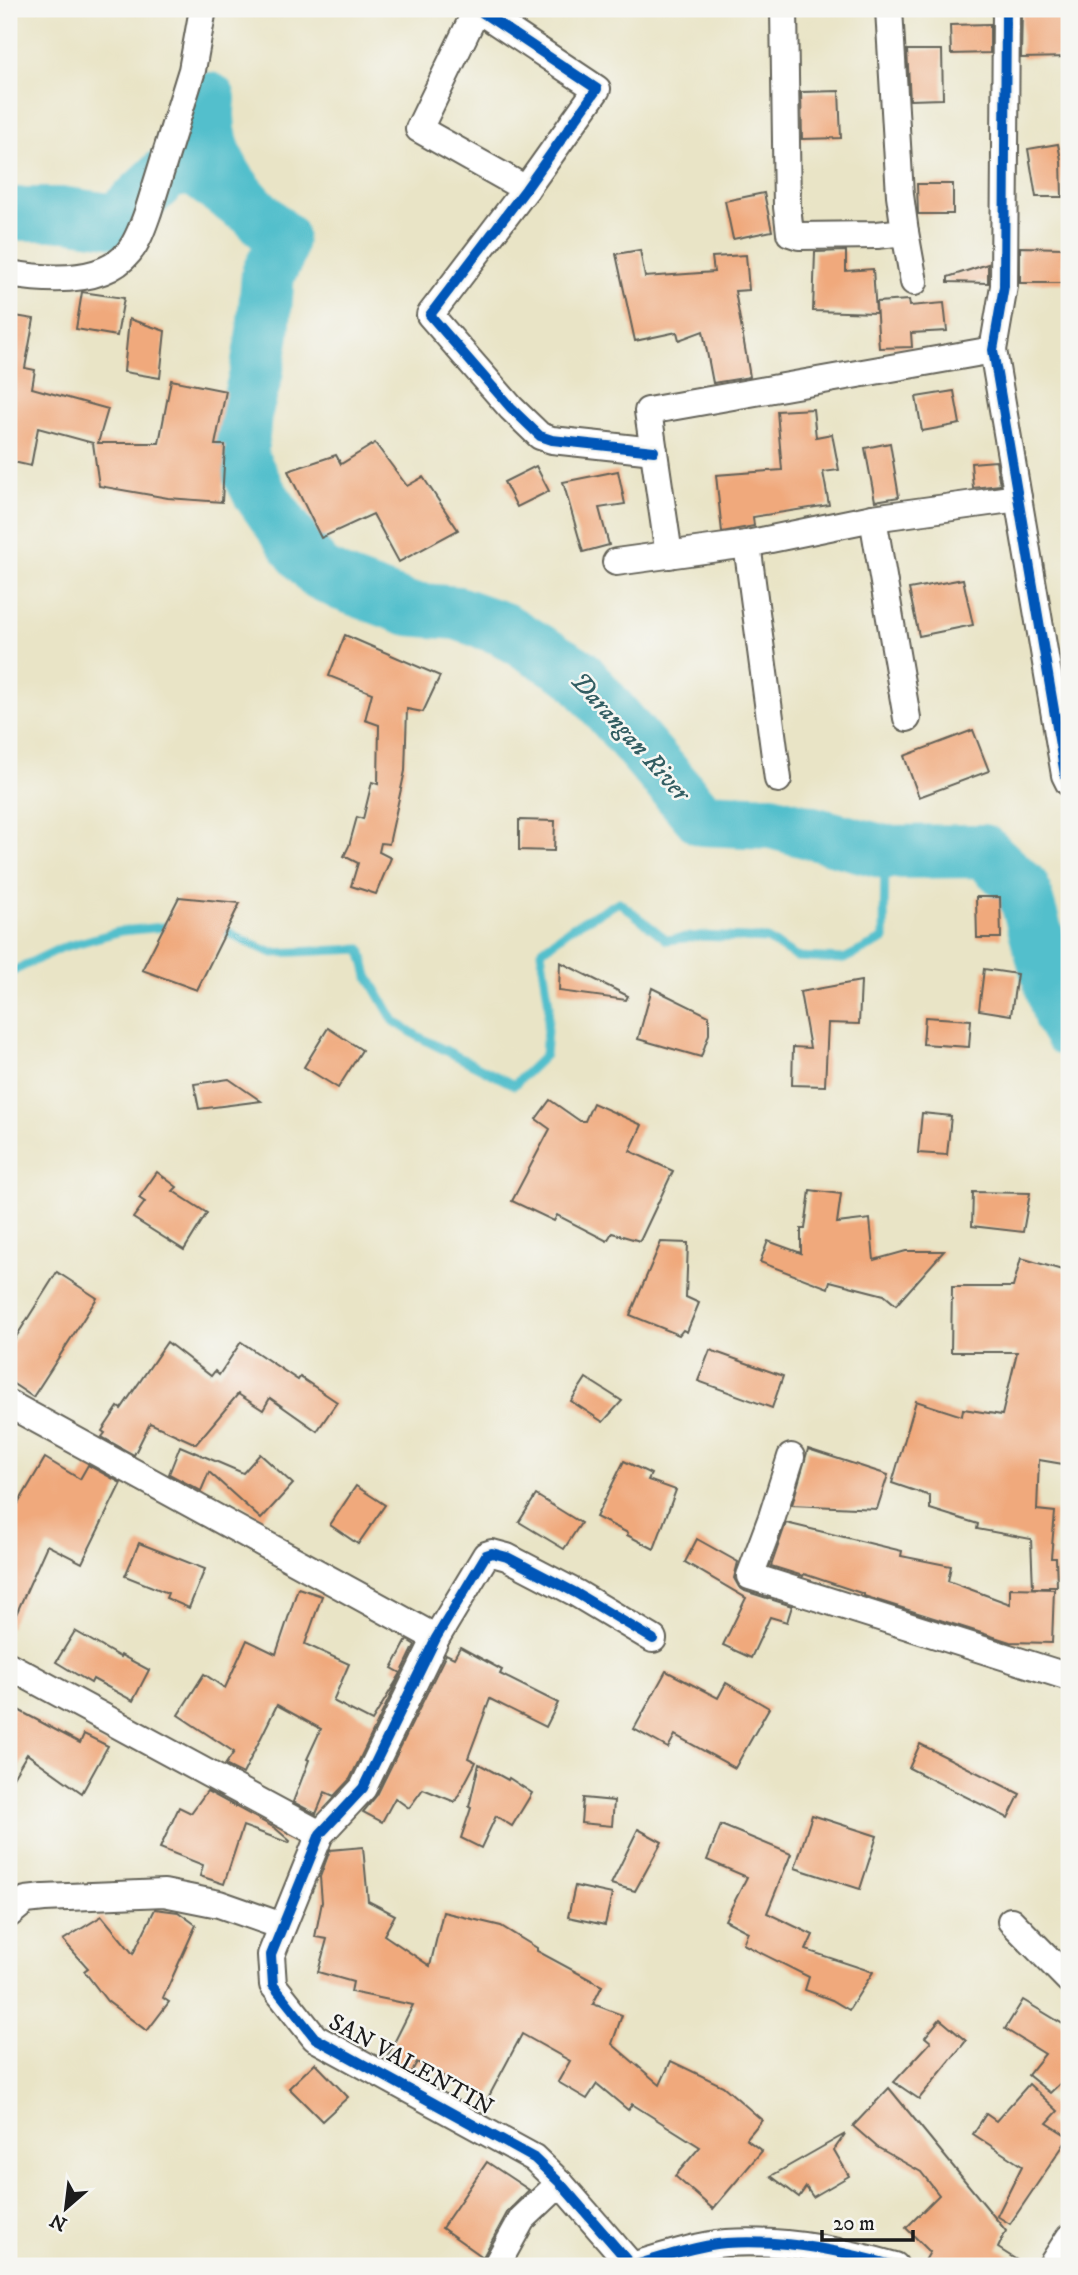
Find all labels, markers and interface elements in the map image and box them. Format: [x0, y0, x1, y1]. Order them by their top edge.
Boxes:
water label: Darangan River [563, 665, 698, 810]
street label: SAN VALENTIN [323, 2007, 499, 2123]
north arrow [32, 2174, 102, 2244]
scale bar [822, 2198, 914, 2242]
text: N [46, 2208, 71, 2236]
text: 20 m [833, 2211, 875, 2237]

